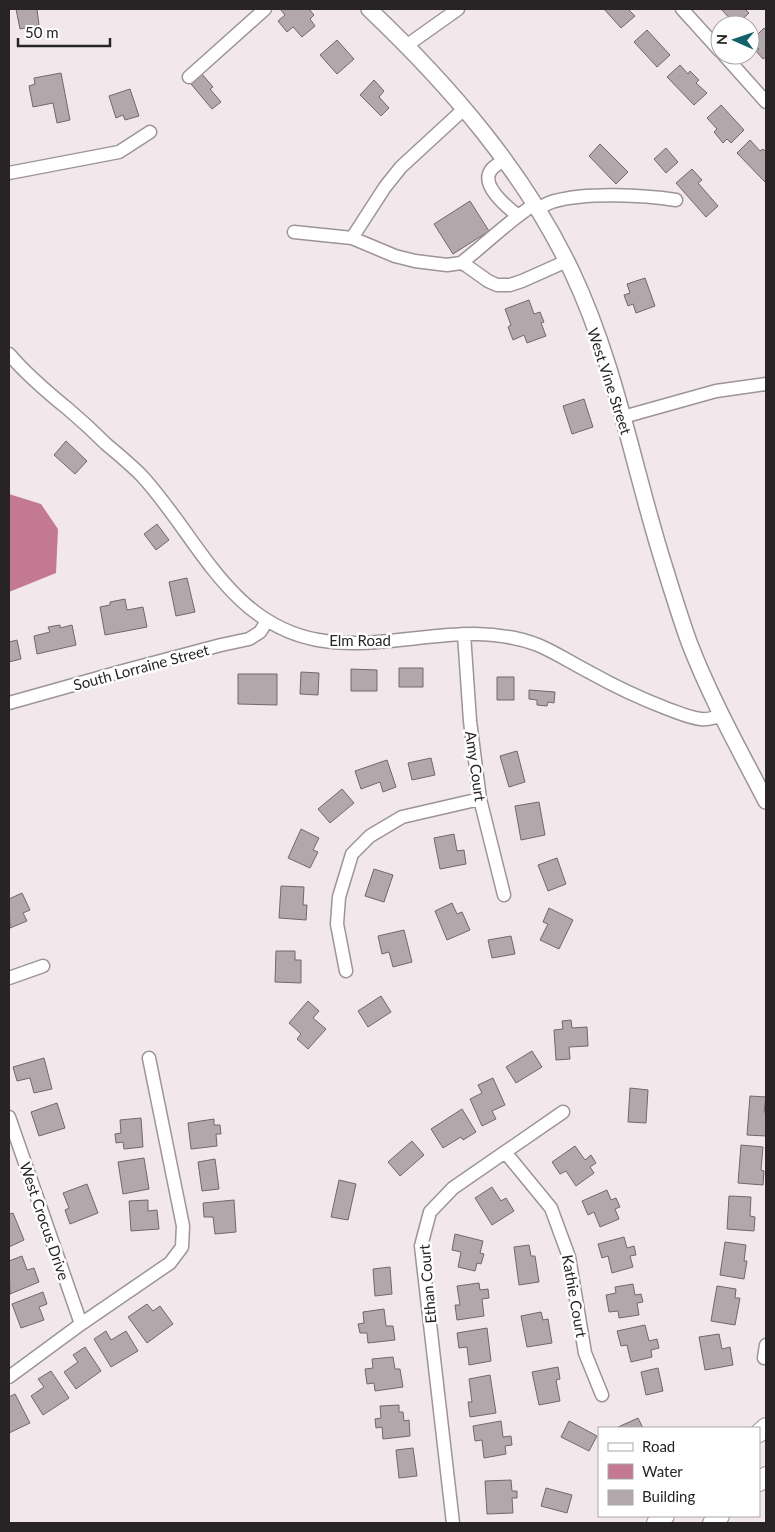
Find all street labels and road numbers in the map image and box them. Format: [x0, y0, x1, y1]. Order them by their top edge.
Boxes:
street label: West Vine Street [584, 325, 636, 437]
street label: Elm Road [329, 631, 391, 649]
street label: South Lorraine Street [71, 640, 211, 694]
street label: Amy Court [462, 730, 490, 803]
street label: West Crocus Drive [16, 1160, 74, 1282]
street label: Ethan Court [415, 1243, 439, 1324]
street label: Kathie Court [559, 1253, 591, 1340]

